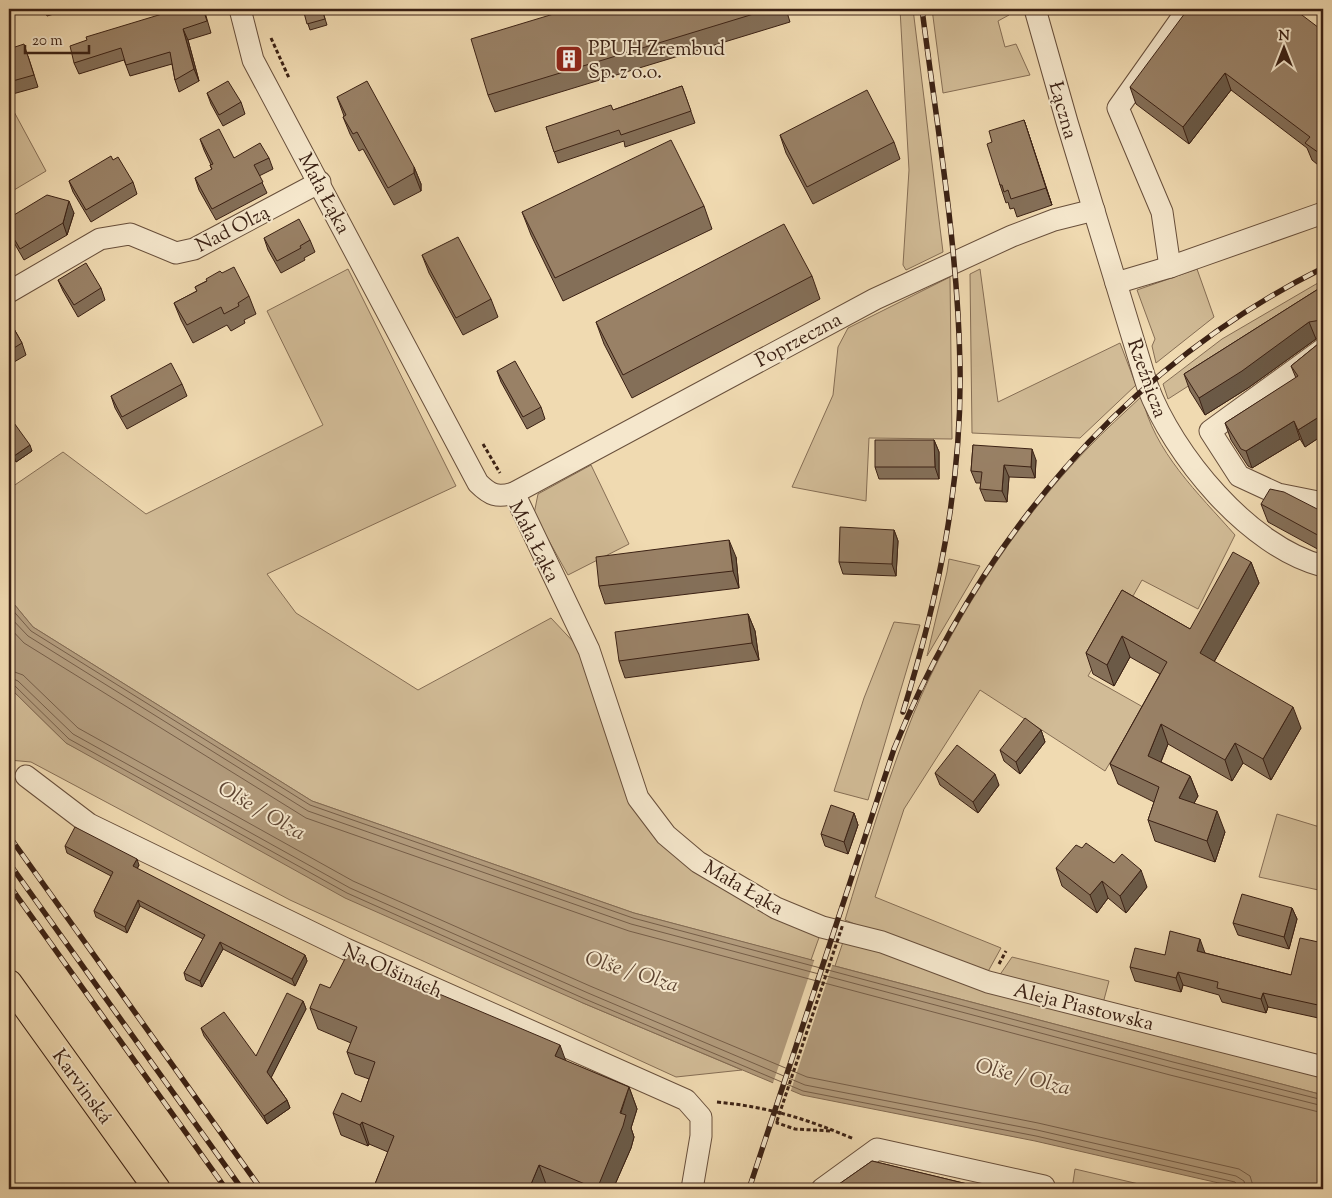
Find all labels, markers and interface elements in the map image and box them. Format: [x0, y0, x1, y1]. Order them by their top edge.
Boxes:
scale bar [25, 22, 89, 54]
north arrow [1260, 22, 1310, 72]
text: N [1278, 27, 1290, 47]
text: 20 m [32, 31, 63, 52]
place label: PPUH Zrembud Sp. z o.o. [588, 36, 725, 88]
building icon: PPUH Zrembud Sp. z o.o. [554, 44, 584, 74]
street label: Łączna [1040, 79, 1084, 143]
street label: Mała Łąka [289, 148, 356, 240]
street label: Nad Olzą [191, 199, 275, 261]
street label: Poprzeczna [751, 306, 848, 376]
street label: Rzeźnicza [1118, 335, 1173, 422]
street label: Mała Łąka [500, 496, 566, 588]
water label: Olše / Olza [212, 775, 311, 849]
street label: Mała Łąka [697, 855, 788, 924]
street label: Na Olšinách [337, 937, 447, 1007]
water label: Olše / Olza [581, 944, 682, 1001]
street label: Aleja Piastowska [1010, 977, 1157, 1040]
street label: Karvinská [44, 1044, 118, 1131]
water label: Olše / Olza [972, 1052, 1073, 1104]

